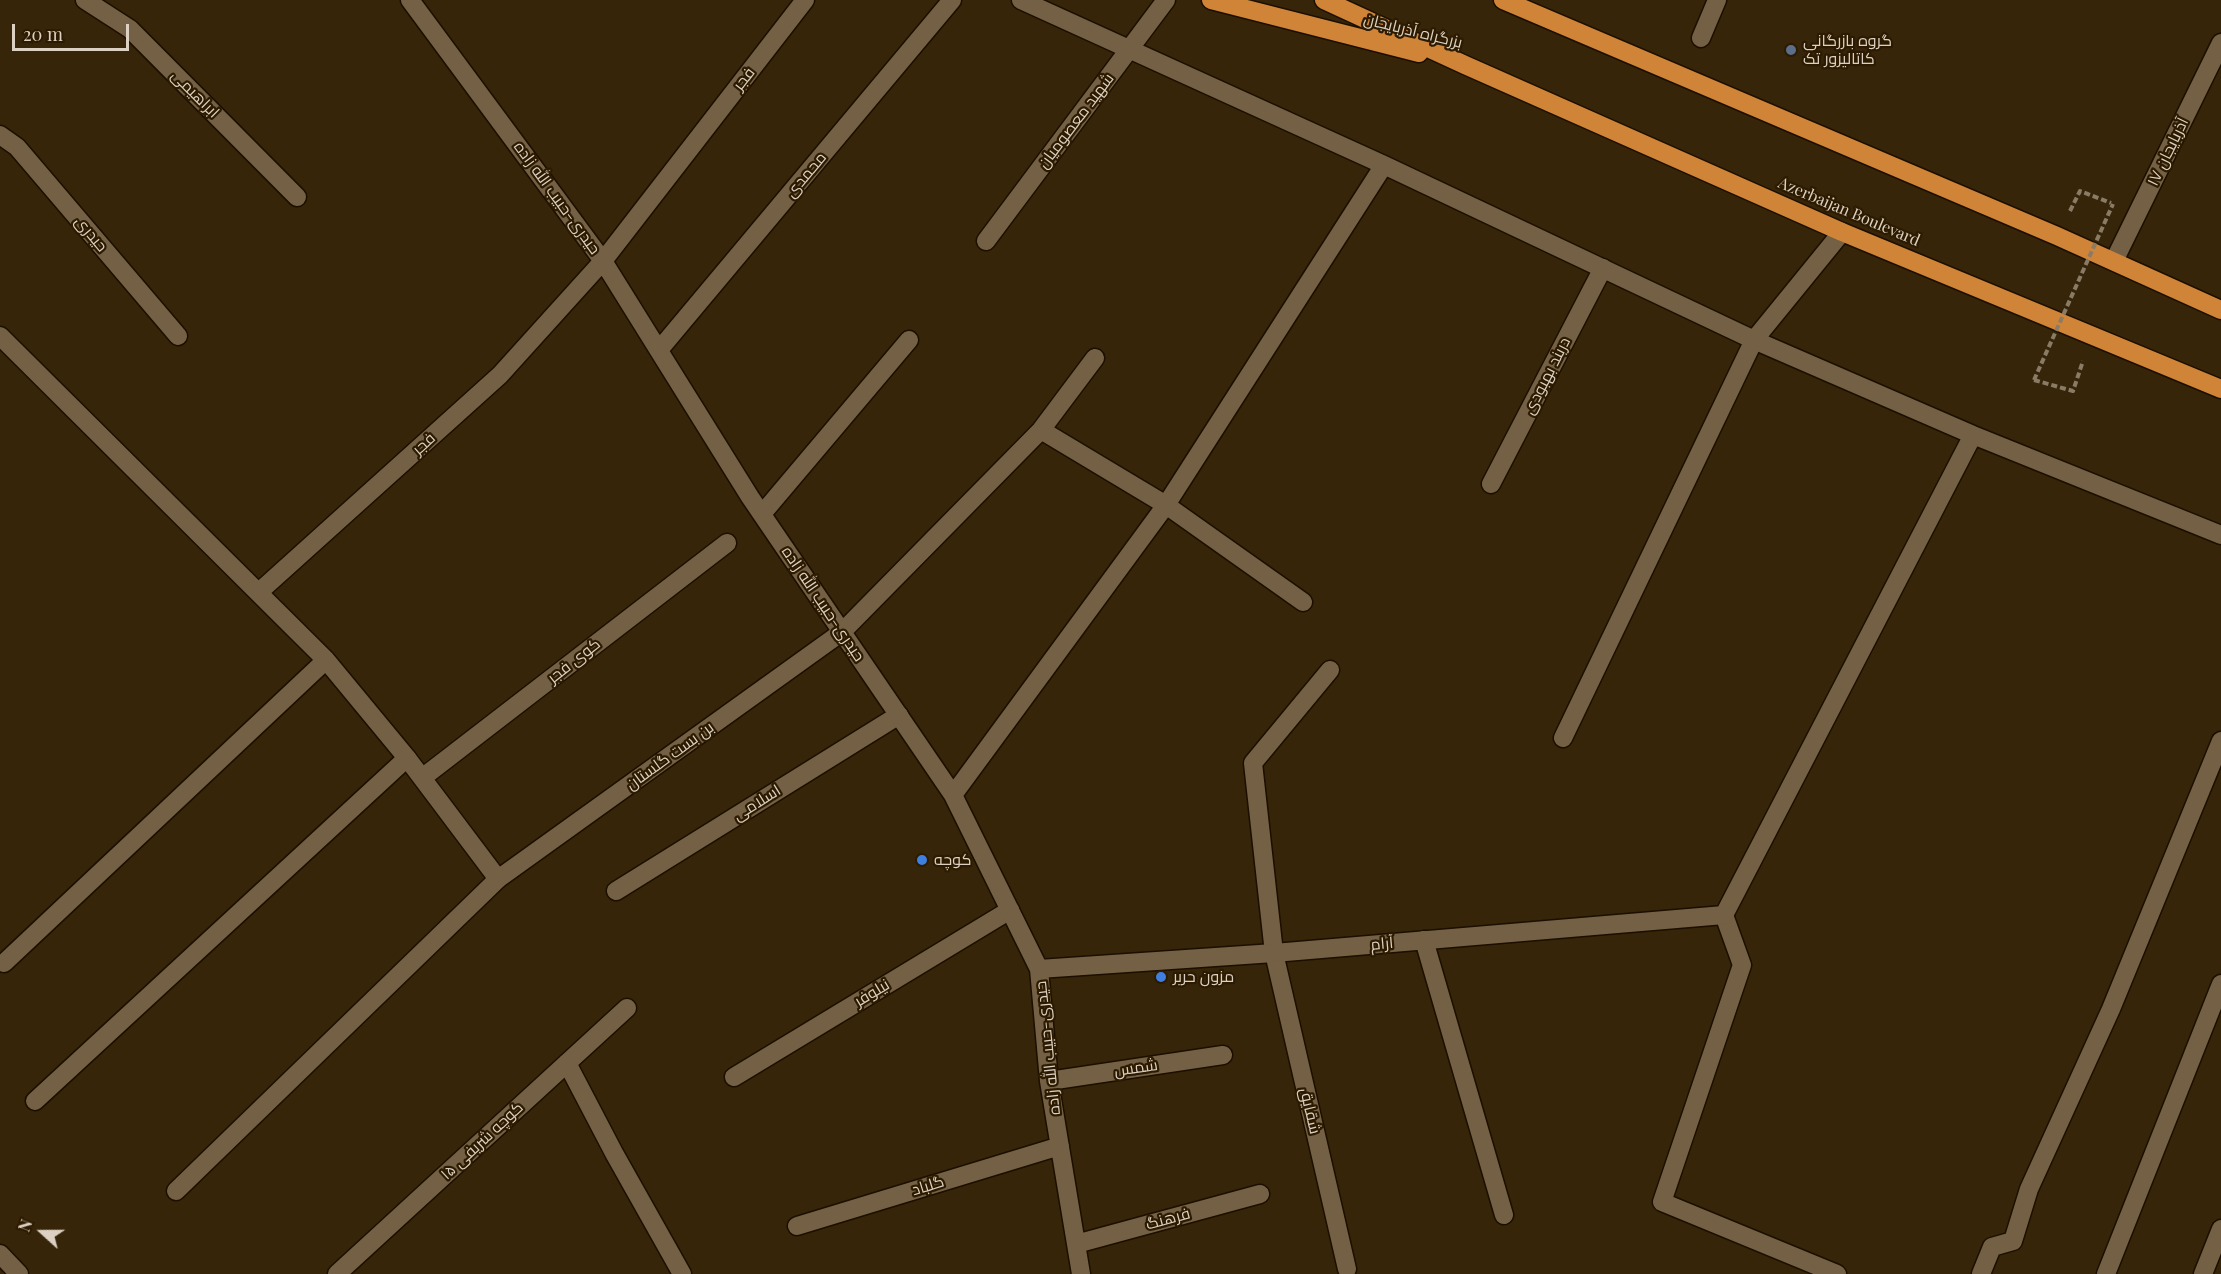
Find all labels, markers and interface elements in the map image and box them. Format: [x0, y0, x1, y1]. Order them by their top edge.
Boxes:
street label: بزرگراه آذربایجان [1362, 9, 1464, 53]
scale bar [15, 12, 132, 50]
text: 20 m [23, 22, 63, 46]
place label: گروه بازرگانی کاتالیزور تک [1803, 31, 1892, 69]
marker: گروه بازرگانی کاتالیزور تک [1784, 43, 1798, 57]
street label: فجر [729, 64, 759, 94]
street label: ابراهیمی [167, 66, 223, 122]
street label: شهید معصومیان [1034, 69, 1118, 173]
street label: آذربایجان ۱۷ [2143, 115, 2193, 189]
street label: حیدری-حبیب الله زاده [510, 138, 604, 258]
street label: محمدی [781, 148, 831, 202]
street label: Azerbaijan Boulevard [1775, 173, 1923, 251]
street label: حیدری [71, 212, 111, 256]
street label: دربند بهبودی [1519, 334, 1575, 418]
street label: فجر [409, 429, 439, 459]
street label: حیدری-حبیب الله زاده [777, 543, 869, 665]
street label: کوی فجر [544, 634, 604, 688]
street label: بن بست گلستان [622, 718, 718, 794]
street label: اسلامی [730, 781, 784, 825]
place label: کوچه [934, 850, 971, 870]
marker: کوچه [915, 853, 929, 867]
street label: آرام [1370, 933, 1394, 955]
place label: مزون حریر [1173, 967, 1234, 987]
marker: مزون حریر [1154, 970, 1168, 984]
street label: نیلوفر [851, 975, 893, 1011]
street label: حیدری-حبیب الله زاده [1031, 980, 1065, 1116]
street label: شمس [1113, 1055, 1159, 1081]
street label: شقایق [1295, 1086, 1325, 1136]
street label: کوچه شریفی ۱۵ [437, 1098, 527, 1184]
street label: گلباد [909, 1172, 947, 1200]
north arrow [12, 1202, 72, 1262]
street label: فرهنگ [1144, 1204, 1192, 1234]
text: N [13, 1216, 37, 1235]

